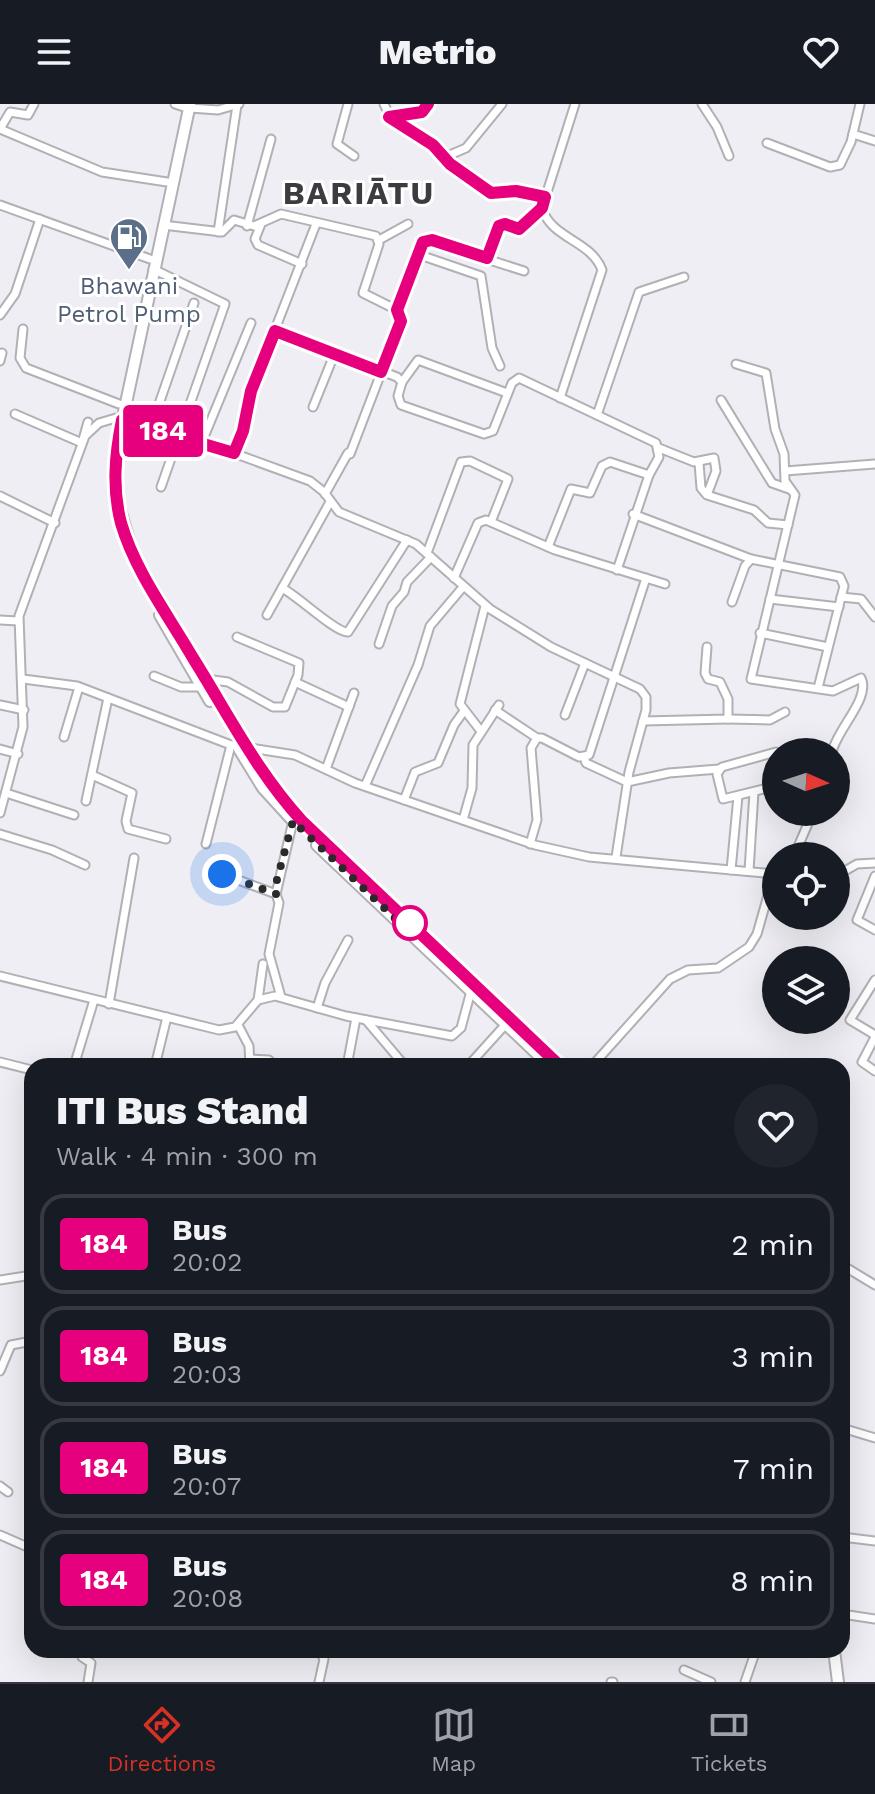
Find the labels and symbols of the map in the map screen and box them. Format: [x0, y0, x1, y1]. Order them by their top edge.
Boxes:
district label: BARIĀTU [283, 174, 435, 212]
fuel station icon: Bhawani Petrol Pump [108, 216, 150, 271]
place label: Bhawani Petrol Pump [57, 272, 201, 328]
line badge: 184 [117, 405, 209, 457]
north arrow [762, 738, 850, 826]
your location [202, 854, 242, 894]
unlabelled marker [393, 906, 427, 940]

